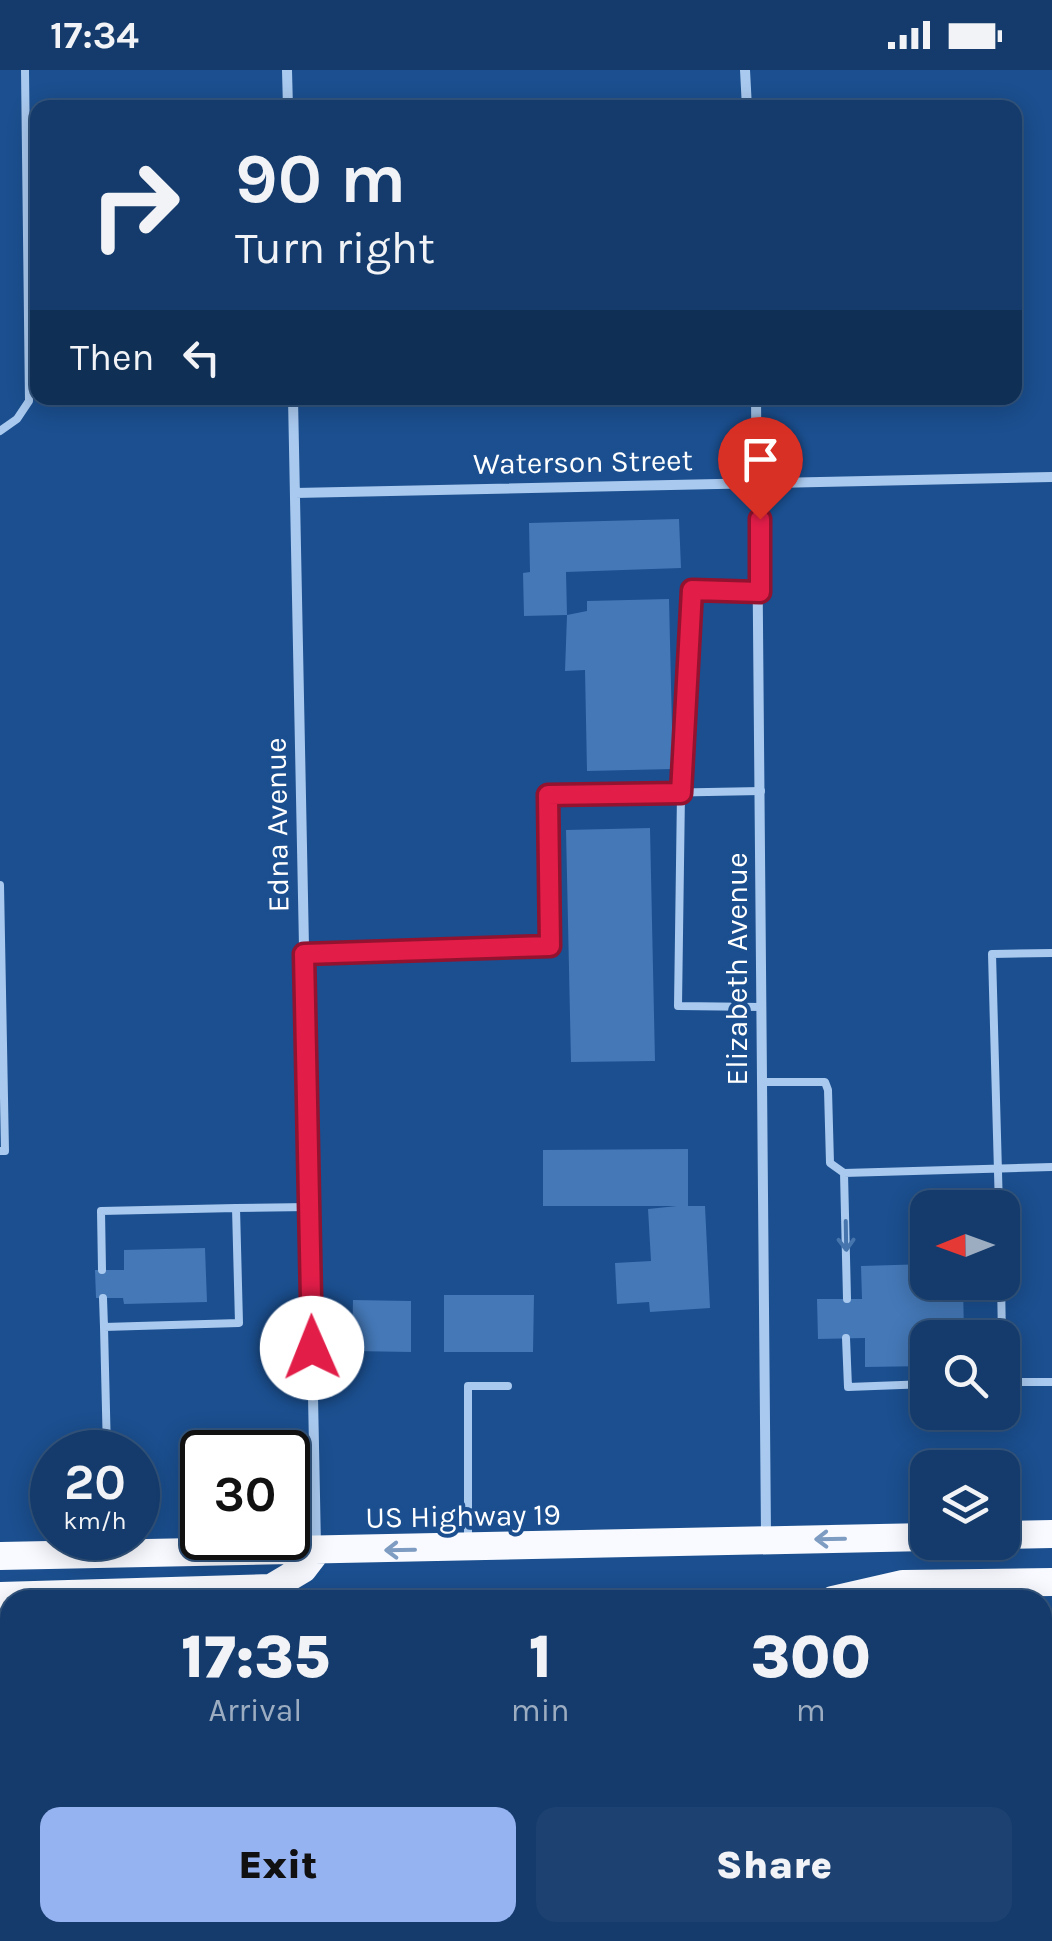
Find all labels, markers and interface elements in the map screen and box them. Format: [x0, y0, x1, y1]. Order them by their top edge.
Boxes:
text: 17:34 [50, 13, 139, 58]
text: 90 m [235, 138, 406, 220]
icon: right [70, 140, 200, 270]
text: Turn right [235, 222, 435, 274]
icon: left [174, 330, 229, 385]
text: Then [70, 335, 154, 380]
pin [718, 417, 803, 520]
icon: arrive [733, 432, 788, 487]
street label: Waterson Street [473, 442, 693, 482]
street label: Edna Avenue [257, 737, 297, 913]
street label: Elizabeth Avenue [719, 852, 755, 1086]
north arrow [910, 1190, 1020, 1300]
map controls [910, 1190, 1020, 1560]
one-way arrow [836, 1219, 855, 1251]
position arrow [260, 1296, 364, 1400]
button: search [910, 1320, 1020, 1430]
speed limit sign: 30 [180, 1430, 310, 1560]
button: layers [910, 1450, 1020, 1560]
text: 20 [64, 1453, 126, 1512]
street label: US Highway 19 [365, 1496, 561, 1536]
text: km/h [63, 1506, 127, 1535]
one-way arrow [815, 1530, 847, 1549]
one-way arrow [385, 1540, 417, 1559]
text: 17:35 [181, 1622, 330, 1692]
text: 1 [529, 1622, 552, 1692]
text: 300 [751, 1622, 871, 1692]
text: Arrival [209, 1692, 302, 1729]
text: min [511, 1692, 570, 1729]
text: m [796, 1692, 826, 1729]
button: Exit [40, 1807, 516, 1922]
button: Share [536, 1807, 1012, 1922]

